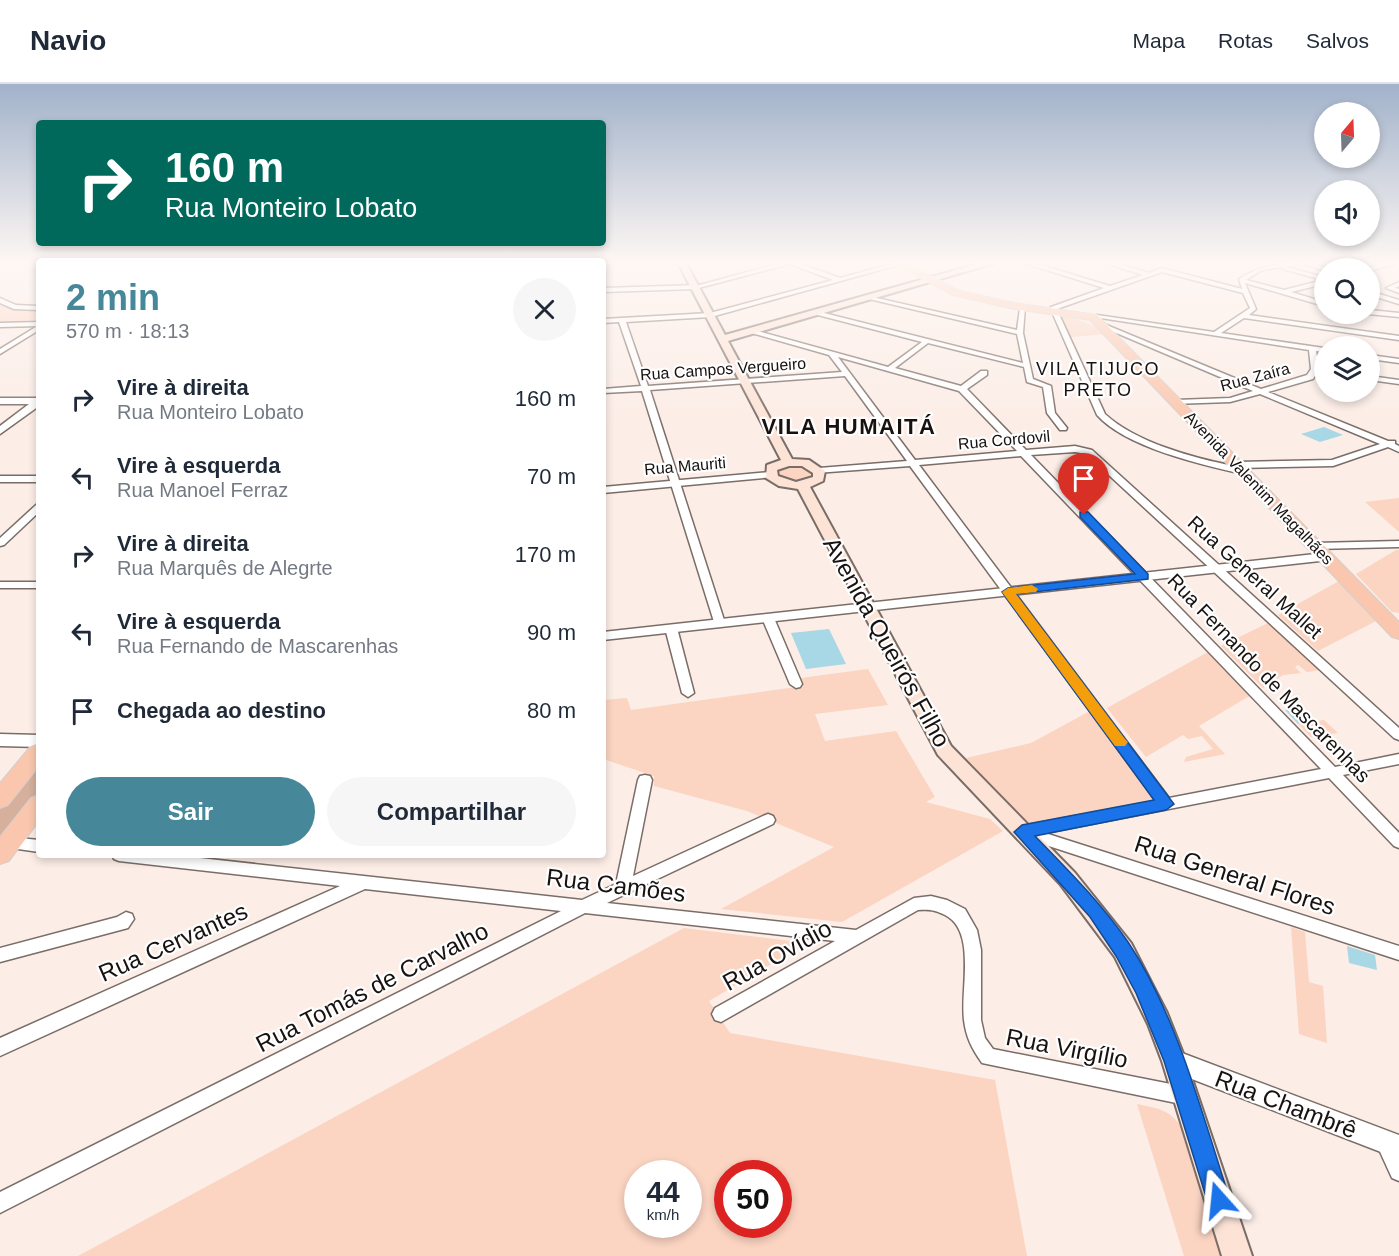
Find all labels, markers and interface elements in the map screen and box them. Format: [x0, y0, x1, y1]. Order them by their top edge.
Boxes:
text: Navio [30, 25, 106, 56]
text: Mapa [1133, 29, 1185, 52]
text: Rotas [1218, 29, 1273, 52]
text: Salvos [1306, 29, 1369, 52]
north arrow [1314, 102, 1380, 168]
map controls [1314, 102, 1380, 402]
icon: right [66, 144, 144, 222]
text: 160 m [165, 144, 284, 191]
button: sound [1314, 180, 1380, 246]
text: Rua Monteiro Lobato [165, 193, 417, 223]
button: search [1314, 258, 1380, 324]
text: 2 min [66, 277, 160, 318]
button: close [513, 278, 576, 341]
text: 570 m · 18:13 [66, 320, 189, 342]
button: layers [1314, 336, 1380, 402]
street label: Rua Campos Vergueiro [639, 355, 807, 383]
district label: VILA TIJUCO PRETO [1036, 359, 1160, 400]
street label: Rua Zaíra [1218, 360, 1292, 394]
text: Vire à direita [117, 375, 249, 400]
icon: right [66, 383, 99, 416]
text: 160 m [515, 386, 576, 411]
text: Rua Monteiro Lobato [117, 401, 304, 423]
street label: Avenida Valentim Magalhães [1181, 408, 1337, 568]
district label: VILA HUMAITÁ [762, 414, 936, 439]
street label: Rua Cordovil [957, 428, 1051, 452]
text: Vire à esquerda [117, 453, 280, 478]
pin [1058, 453, 1109, 515]
street label: Rua Mauriti [644, 454, 726, 478]
icon: left [66, 461, 99, 494]
icon: arrive [1067, 462, 1100, 495]
text: 70 m [527, 464, 576, 489]
text: Rua Manoel Ferraz [117, 479, 288, 501]
street label: Rua General Mallet [1184, 511, 1327, 643]
text: Vire à direita [117, 531, 249, 556]
street label: Avenida Queirós Filho [818, 532, 956, 752]
icon: right [66, 539, 99, 572]
text: 170 m [515, 542, 576, 567]
text: Rua Marquês de Alegrte [117, 557, 333, 579]
street label: Rua Fernando de Mascarenhas [1163, 569, 1375, 787]
text: Vire à esquerda [117, 609, 280, 634]
icon: left [66, 617, 99, 650]
text: 90 m [527, 620, 576, 645]
text: Rua Fernando de Mascarenhas [117, 635, 398, 657]
icon: arrive [66, 695, 99, 728]
text: Chegada ao destino [117, 698, 326, 723]
text: 80 m [527, 698, 576, 723]
button: Sair [66, 777, 315, 846]
button: Compartilhar [327, 777, 576, 846]
street label: Rua General Flores [1131, 830, 1339, 920]
street label: Rua Camões [545, 863, 687, 907]
street label: Rua Cervantes [94, 897, 252, 987]
street label: Rua Ovídio [718, 914, 836, 996]
street label: Rua Tomás de Carvalho [251, 917, 493, 1057]
street label: Rua Virgílio [1004, 1023, 1130, 1073]
street label: Rua Chambrê [1211, 1065, 1361, 1143]
speed limit sign: 50 [714, 1160, 792, 1238]
position arrow [1187, 1168, 1251, 1232]
text: 44 [646, 1175, 680, 1208]
text: km/h [647, 1206, 679, 1223]

